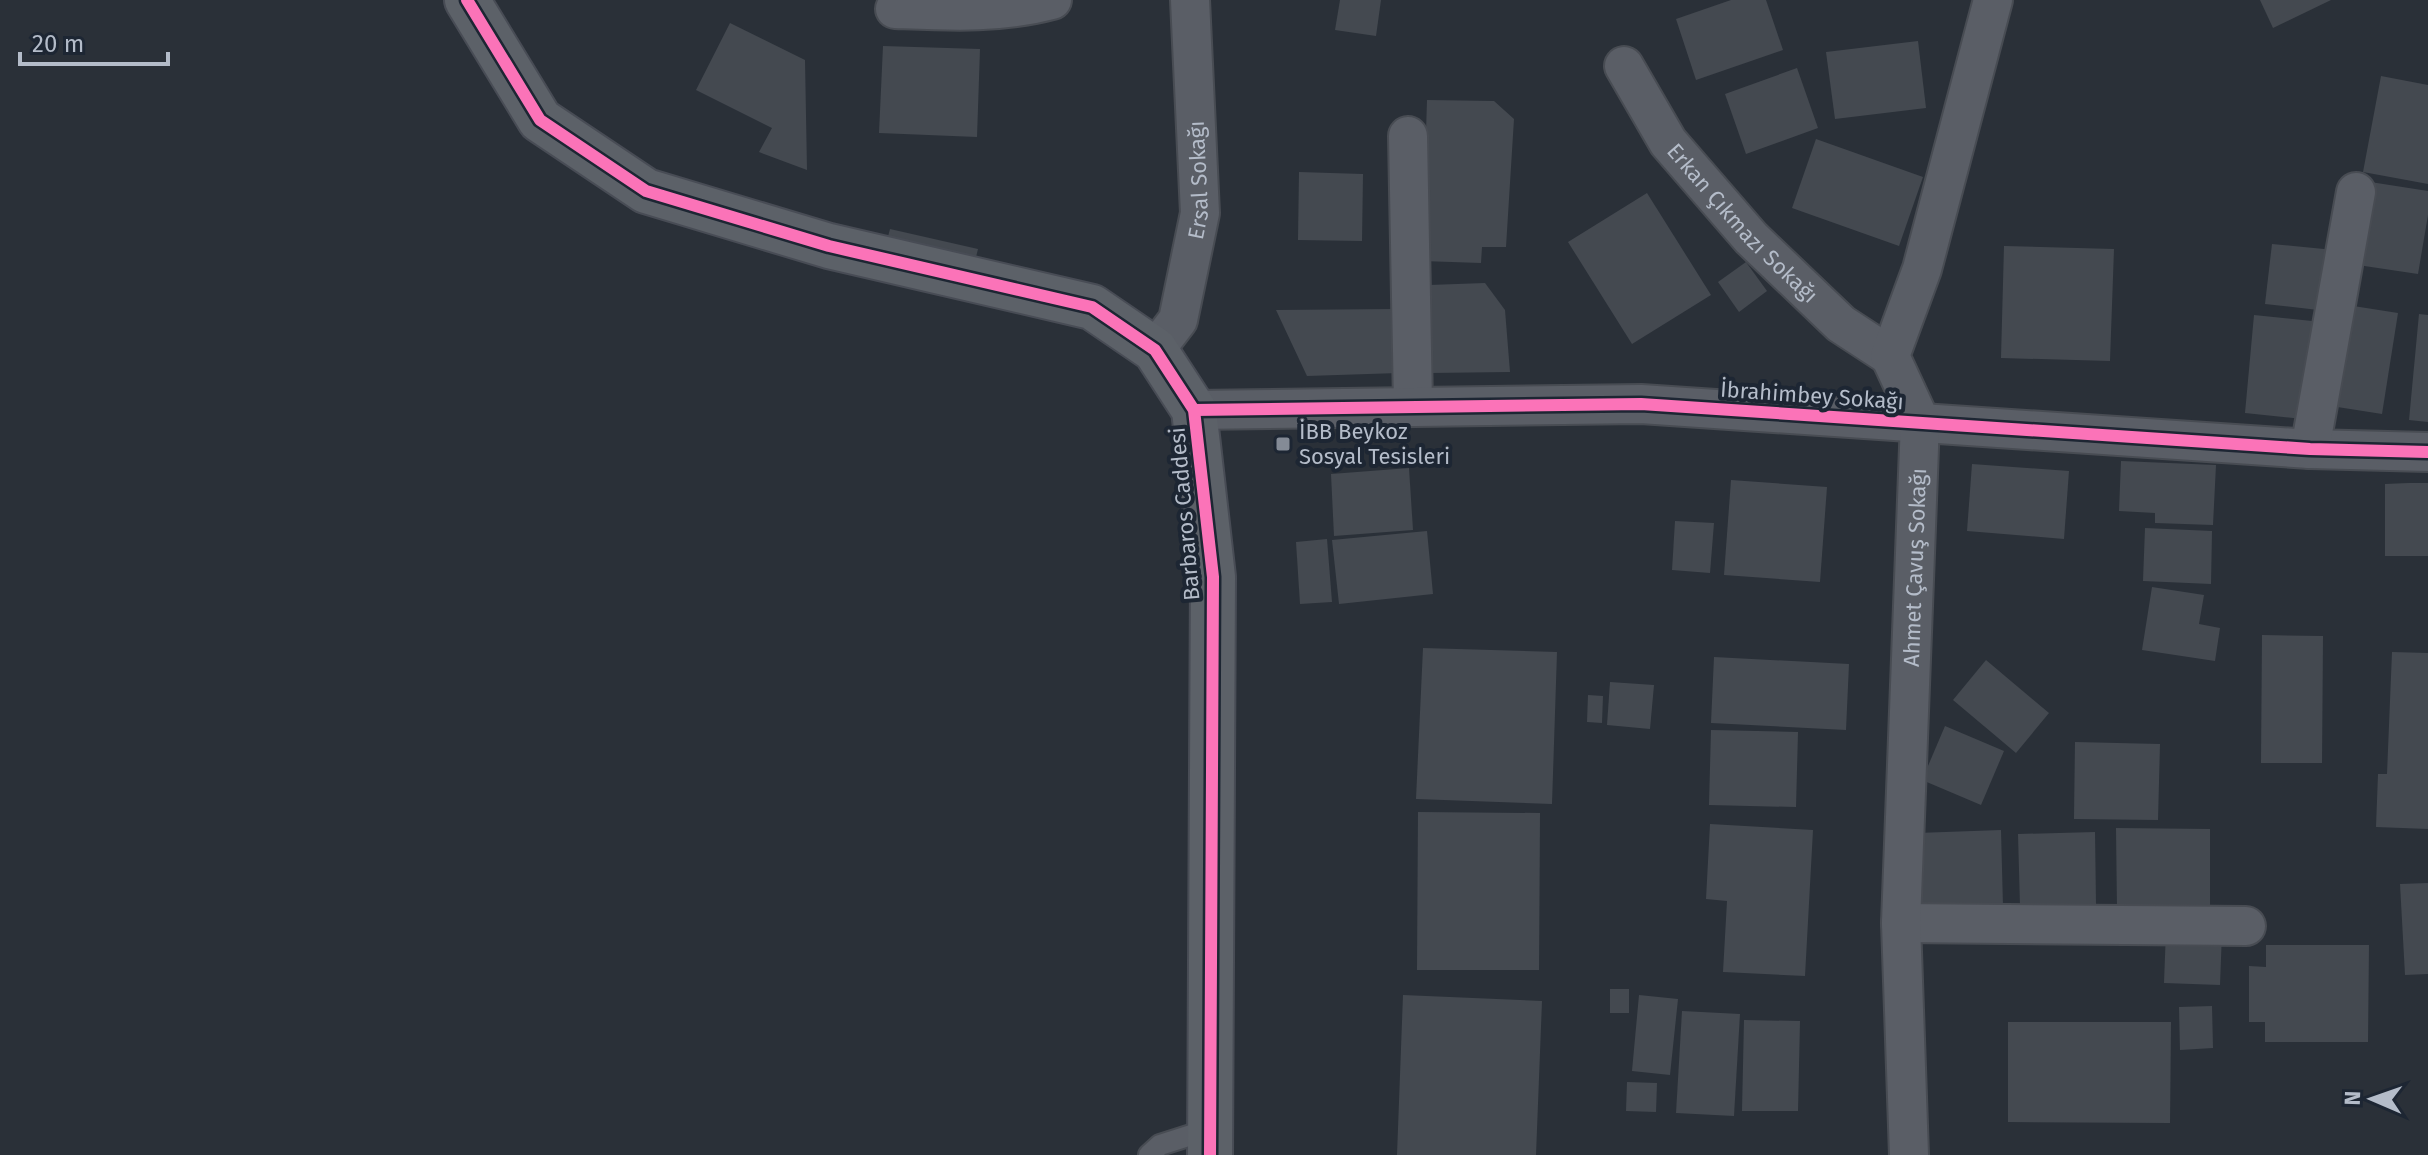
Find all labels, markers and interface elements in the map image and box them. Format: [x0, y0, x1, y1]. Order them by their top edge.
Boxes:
scale bar [20, 16, 168, 66]
text: 20 m [32, 30, 84, 58]
street label: Ersal Sokağı [1182, 120, 1214, 242]
street label: Erkan Çıkmazı Sokağı [1661, 138, 1823, 309]
street label: İbrahimbey Sokağı [1719, 376, 1905, 415]
place label: İBB Beykoz Sosyal Tesisleri [1299, 418, 1450, 470]
street label: Barbaros Caddesi [1163, 426, 1206, 602]
marker: İBB Beykoz Sosyal Tesisleri [1274, 435, 1292, 453]
street label: Ahmet Çavuş Sokağı [1898, 468, 1932, 667]
north arrow [2332, 1059, 2412, 1139]
text: N [2339, 1091, 2366, 1106]

